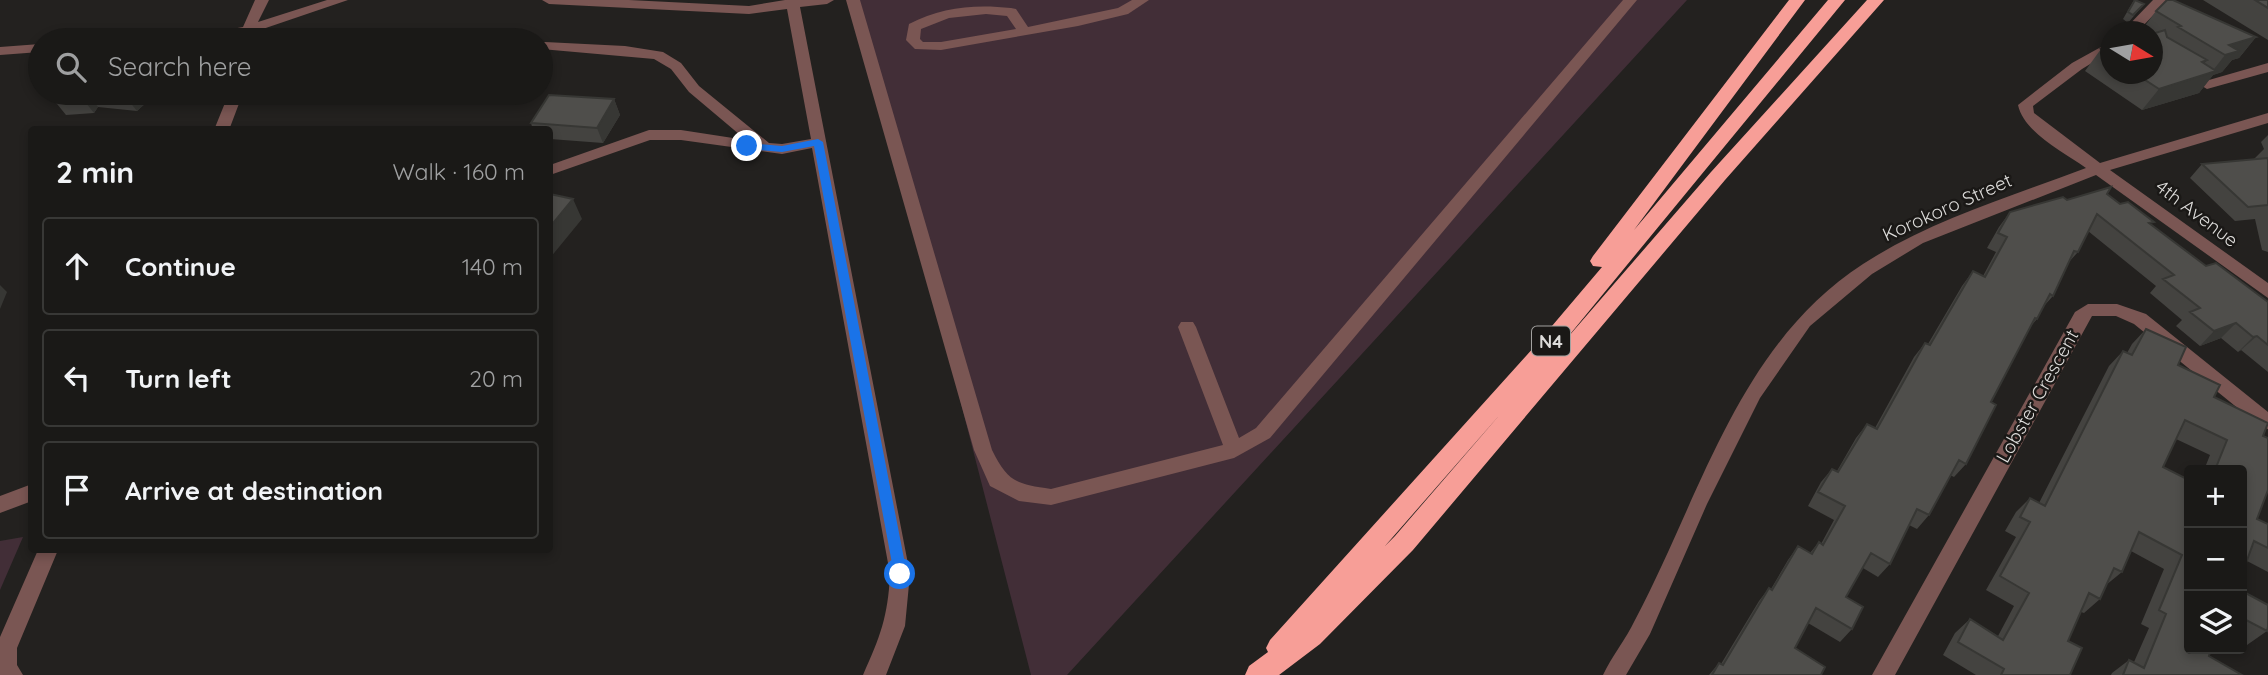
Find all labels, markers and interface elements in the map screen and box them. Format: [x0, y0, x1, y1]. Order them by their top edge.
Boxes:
north arrow [2100, 21, 2163, 84]
search box [28, 28, 553, 105]
icon: search [52, 48, 90, 86]
text: Search here [108, 50, 252, 83]
route end [731, 130, 762, 161]
text: 2 min [56, 153, 134, 191]
text: Walk · 160 m [393, 157, 525, 186]
street label: Korokoro Street [1879, 168, 2015, 246]
street label: 4th Avenue [2151, 174, 2243, 252]
icon: ahead [58, 247, 96, 285]
text: Continue [125, 250, 236, 283]
text: 140 m [462, 252, 523, 281]
street label: Lobster Crescent [1990, 325, 2084, 467]
road number: N4 [1532, 326, 1570, 356]
icon: left [58, 359, 96, 397]
text: Turn left [125, 362, 232, 395]
text: 20 m [469, 364, 523, 393]
map controls [2184, 465, 2247, 654]
button: + [2184, 465, 2247, 528]
icon: arrive [58, 471, 96, 509]
text: Arrive at destination [125, 474, 383, 507]
button: − [2184, 528, 2247, 591]
route start [884, 558, 915, 589]
button: layers [2184, 591, 2247, 654]

